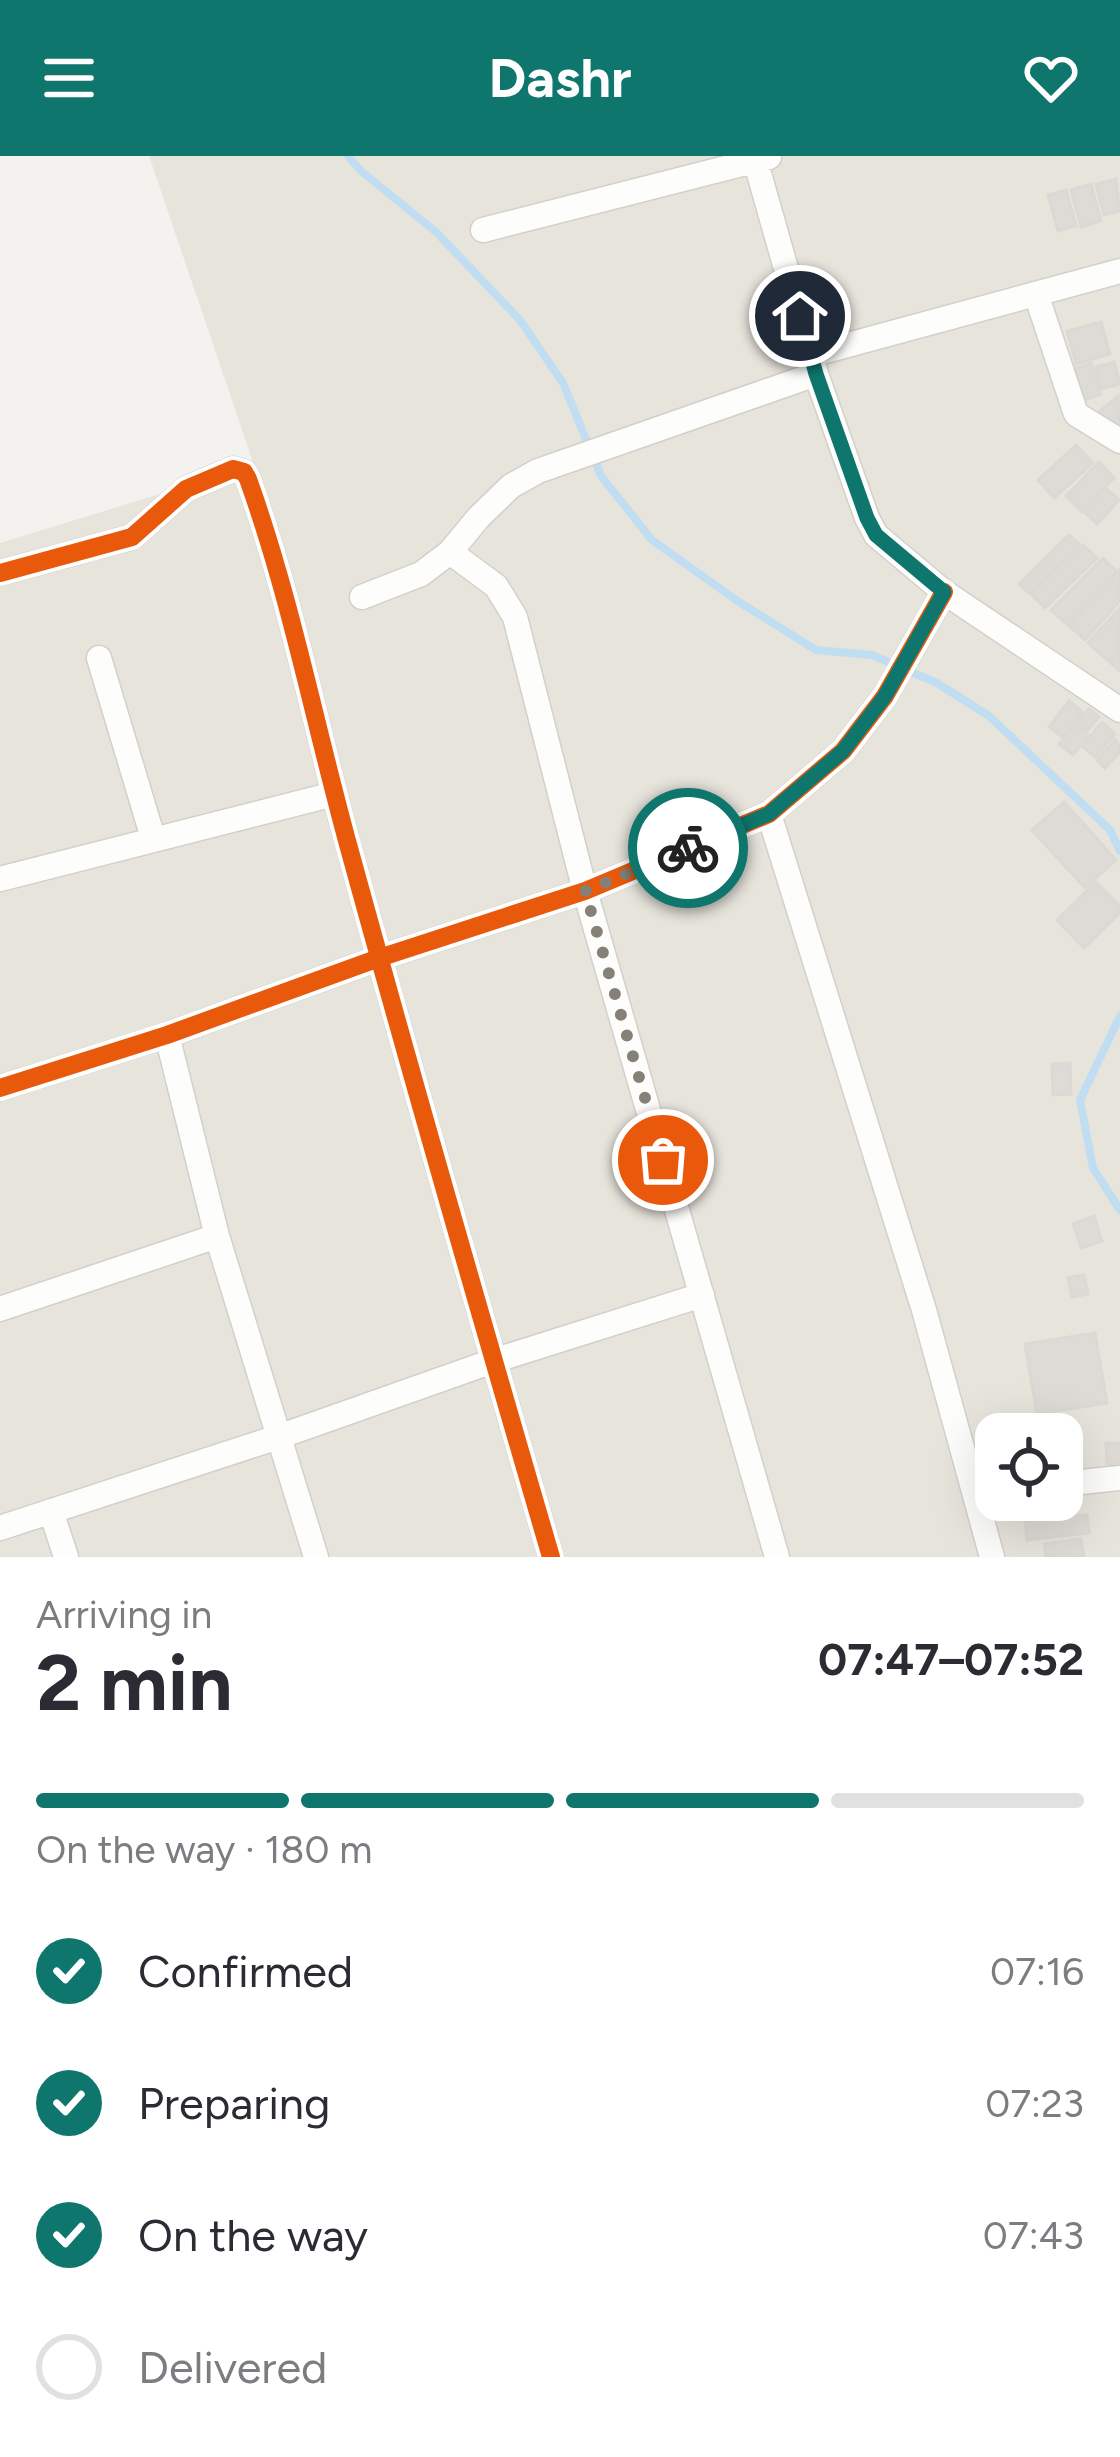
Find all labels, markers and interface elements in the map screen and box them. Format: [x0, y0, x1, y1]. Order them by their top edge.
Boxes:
icon: menu [36, 45, 102, 111]
icon: heart [1018, 45, 1084, 111]
text: Dashr [489, 46, 632, 111]
pin [749, 265, 851, 367]
icon: home [767, 283, 833, 349]
courier [628, 788, 748, 908]
icon: bike [655, 815, 721, 881]
pin [612, 1109, 714, 1211]
icon: bag [630, 1127, 696, 1193]
map controls [975, 1413, 1083, 1521]
button: locate [975, 1413, 1083, 1521]
text: Arriving in [36, 1591, 212, 1638]
text: 07:47–07:52 [818, 1632, 1084, 1686]
text: 2 min [36, 1636, 232, 1730]
text: On the way · 180 m [36, 1826, 372, 1873]
icon: check [36, 1938, 102, 2004]
text: Confirmed [138, 1944, 353, 1998]
text: 07:16 [990, 1948, 1084, 1995]
icon: check [36, 2070, 102, 2136]
text: Preparing [138, 2076, 330, 2130]
text: 07:23 [985, 2080, 1084, 2127]
icon: check [36, 2202, 102, 2268]
text: On the way [138, 2208, 368, 2262]
text: 07:43 [983, 2212, 1084, 2259]
text: Delivered [138, 2340, 327, 2394]

